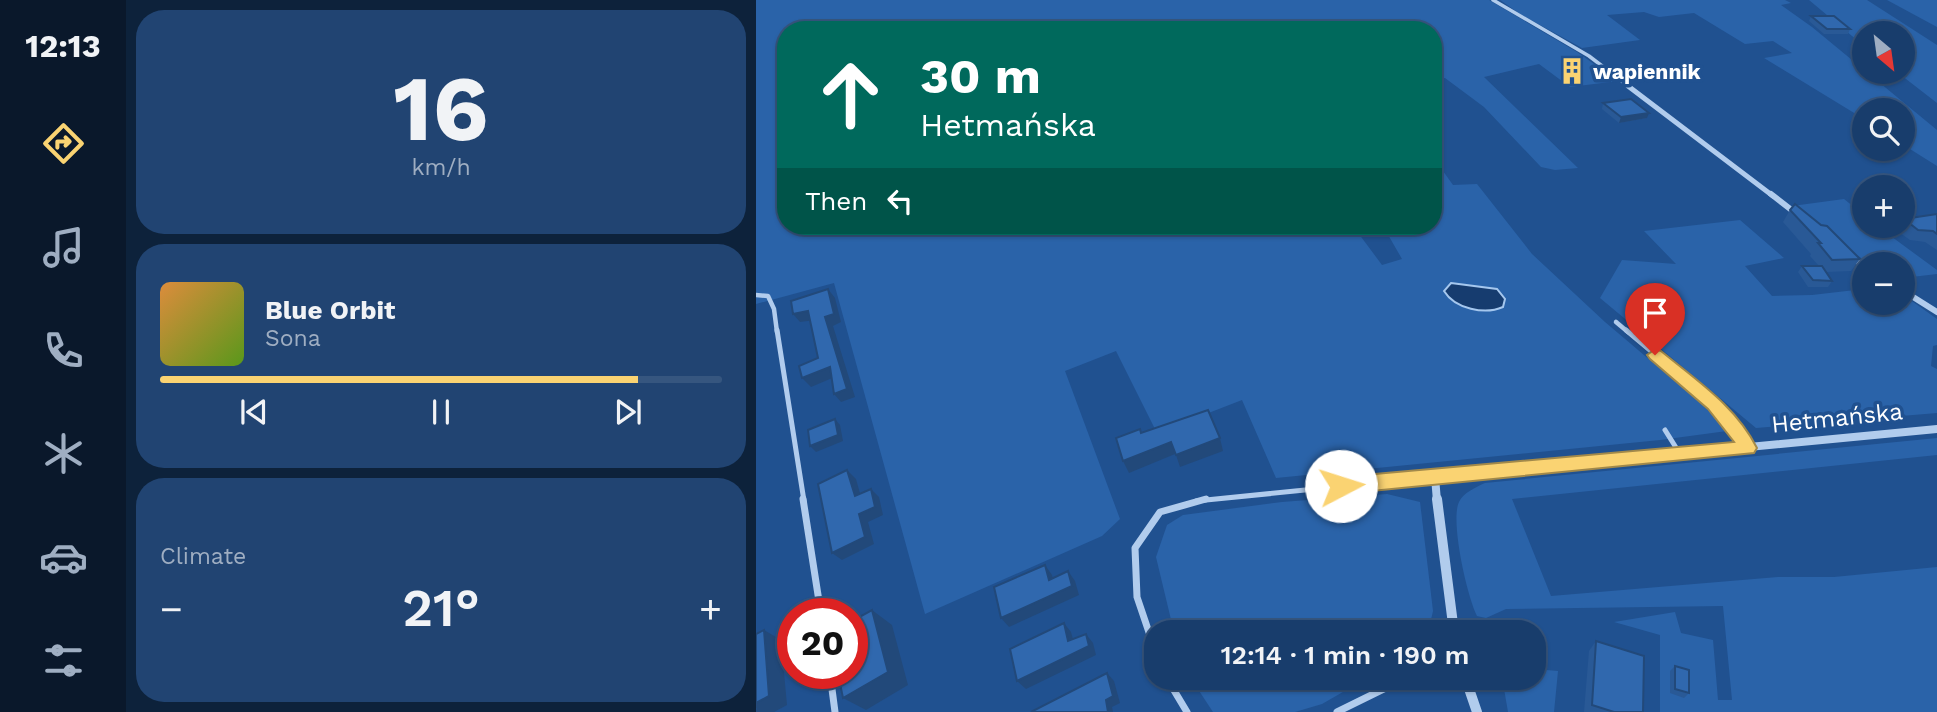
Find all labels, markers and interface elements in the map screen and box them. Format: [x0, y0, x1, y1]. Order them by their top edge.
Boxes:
north arrow [1852, 21, 1914, 84]
map controls [1852, 21, 1915, 315]
text: 12:13 [25, 27, 101, 65]
text: 30 m [920, 47, 1041, 105]
icon: ahead [805, 49, 896, 140]
text: 16 [393, 55, 489, 162]
building icon: wapiennik [1557, 56, 1587, 86]
place label: wapiennik [1593, 59, 1702, 84]
button: search [1852, 98, 1915, 161]
text: Hetmańska [920, 106, 1096, 144]
icon: directions [39, 119, 88, 168]
text: km/h [411, 154, 471, 181]
button: + [1852, 175, 1915, 238]
icon: left [881, 182, 919, 220]
text: Then [805, 186, 867, 216]
icon: music [39, 223, 88, 272]
button: − [1852, 252, 1915, 315]
pin [1625, 283, 1685, 355]
icon: arrive [1636, 294, 1674, 332]
text: Blue Orbit [265, 295, 395, 325]
text: Sona [265, 325, 321, 352]
icon: phone [39, 326, 88, 375]
icon: previous [235, 393, 273, 431]
icon: pause [422, 393, 460, 431]
icon: next [609, 393, 647, 431]
street label: Hetmańska [1770, 397, 1904, 439]
icon: climate [39, 429, 88, 478]
position arrow [1304, 449, 1378, 523]
icon: car [39, 533, 88, 582]
text: Climate [160, 543, 246, 570]
text: 21° [402, 578, 480, 639]
text: − [160, 587, 183, 631]
text: + [699, 587, 722, 631]
speed limit sign: 20 [777, 598, 868, 689]
icon: filters [39, 636, 88, 685]
text: 12:14 · 1 min · 190 m [1221, 640, 1469, 670]

